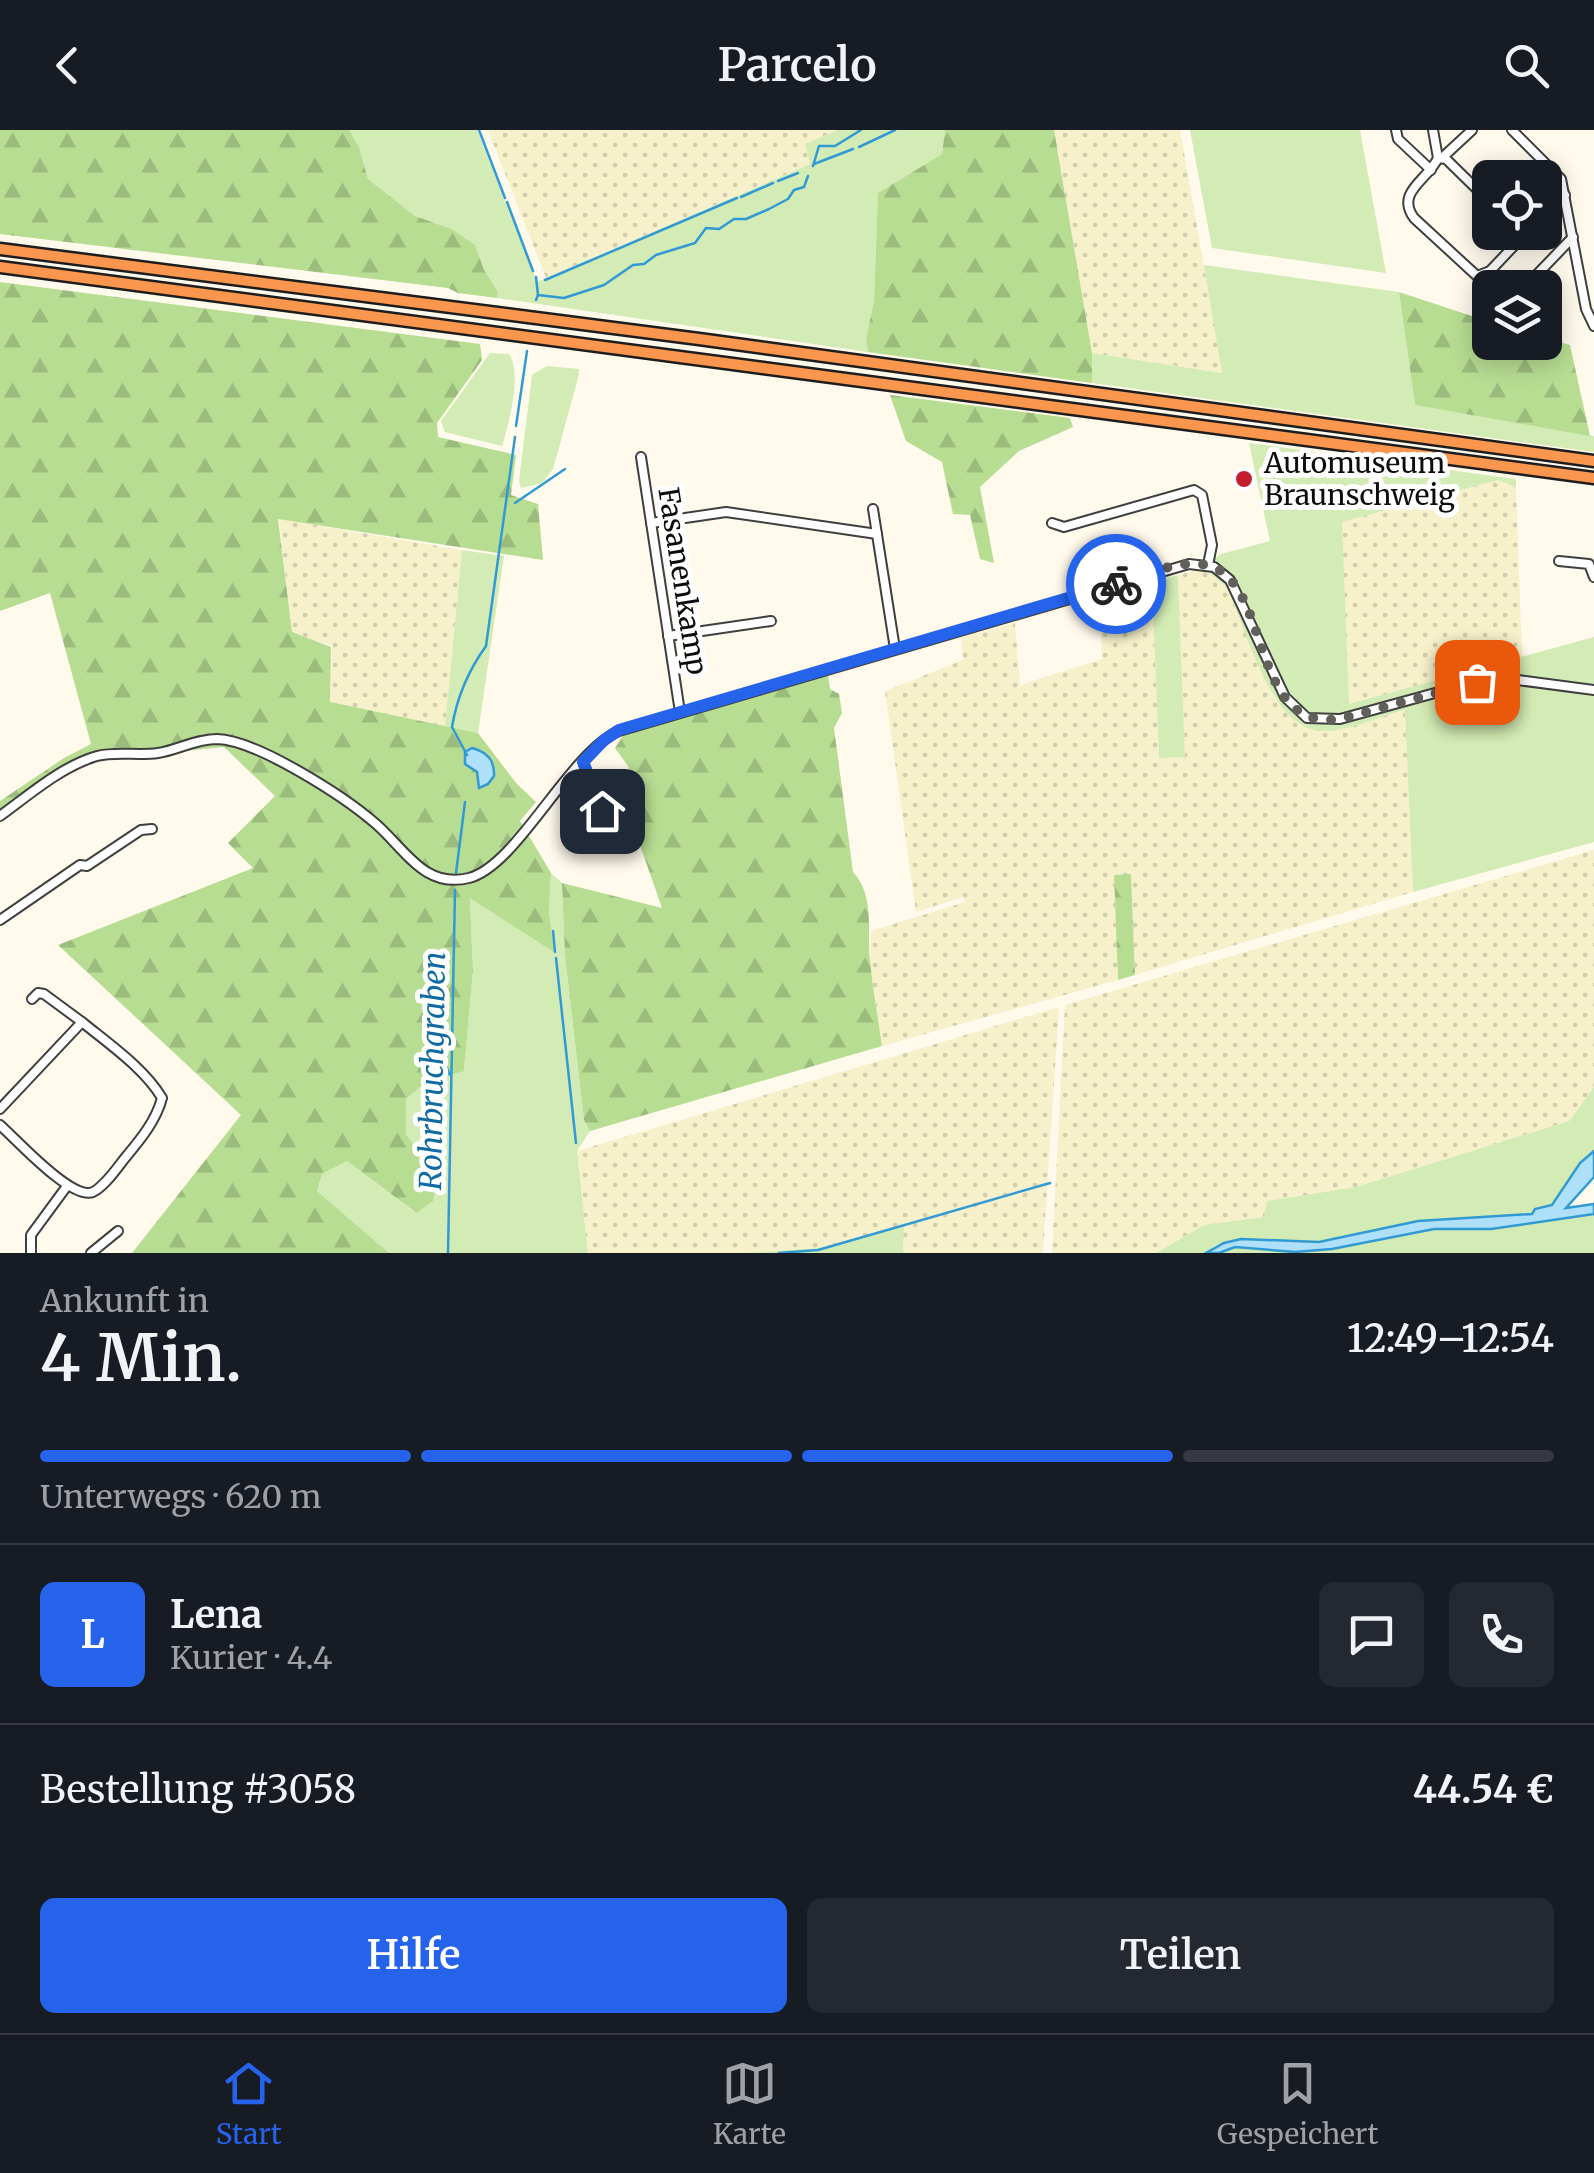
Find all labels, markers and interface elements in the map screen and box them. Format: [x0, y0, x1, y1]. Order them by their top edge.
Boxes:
text: Parcelo [717, 37, 877, 93]
icon: back [40, 38, 95, 93]
icon: search [1499, 38, 1554, 93]
map controls [1472, 160, 1562, 360]
button: locate [1472, 160, 1562, 250]
button: layers [1472, 270, 1562, 360]
place label: Automuseum Braunschweig [1263, 445, 1455, 513]
marker: Automuseum Braunschweig [1233, 468, 1255, 490]
street label: Fasanenkamp [650, 485, 716, 677]
courier [1066, 534, 1166, 634]
icon: bike [1089, 557, 1144, 612]
pin [1435, 640, 1520, 725]
icon: bag [1450, 655, 1505, 710]
pin [560, 769, 645, 854]
icon: home [575, 784, 630, 839]
water label: Rohrbruchgraben [411, 951, 453, 1191]
text: Ankunft in [40, 1281, 209, 1321]
text: 12:49–12:54 [1347, 1315, 1554, 1362]
text: 4 Min. [40, 1317, 242, 1399]
text: Unterwegs · 620 m [40, 1477, 321, 1517]
button: chat [1319, 1582, 1424, 1687]
button: phone [1449, 1582, 1554, 1687]
text: Lena [170, 1591, 262, 1638]
text: L [80, 1611, 105, 1658]
text: Kurier · 4.4 [170, 1638, 332, 1678]
text: Bestellung #3058 [40, 1766, 356, 1813]
text: 44.54 € [1413, 1766, 1554, 1813]
button: Hilfe [40, 1898, 787, 2013]
button: Teilen [807, 1898, 1554, 2013]
tab: Start [216, 2056, 282, 2152]
tab: Karte [713, 2056, 786, 2152]
tab: Gespeichert [1217, 2056, 1378, 2152]

